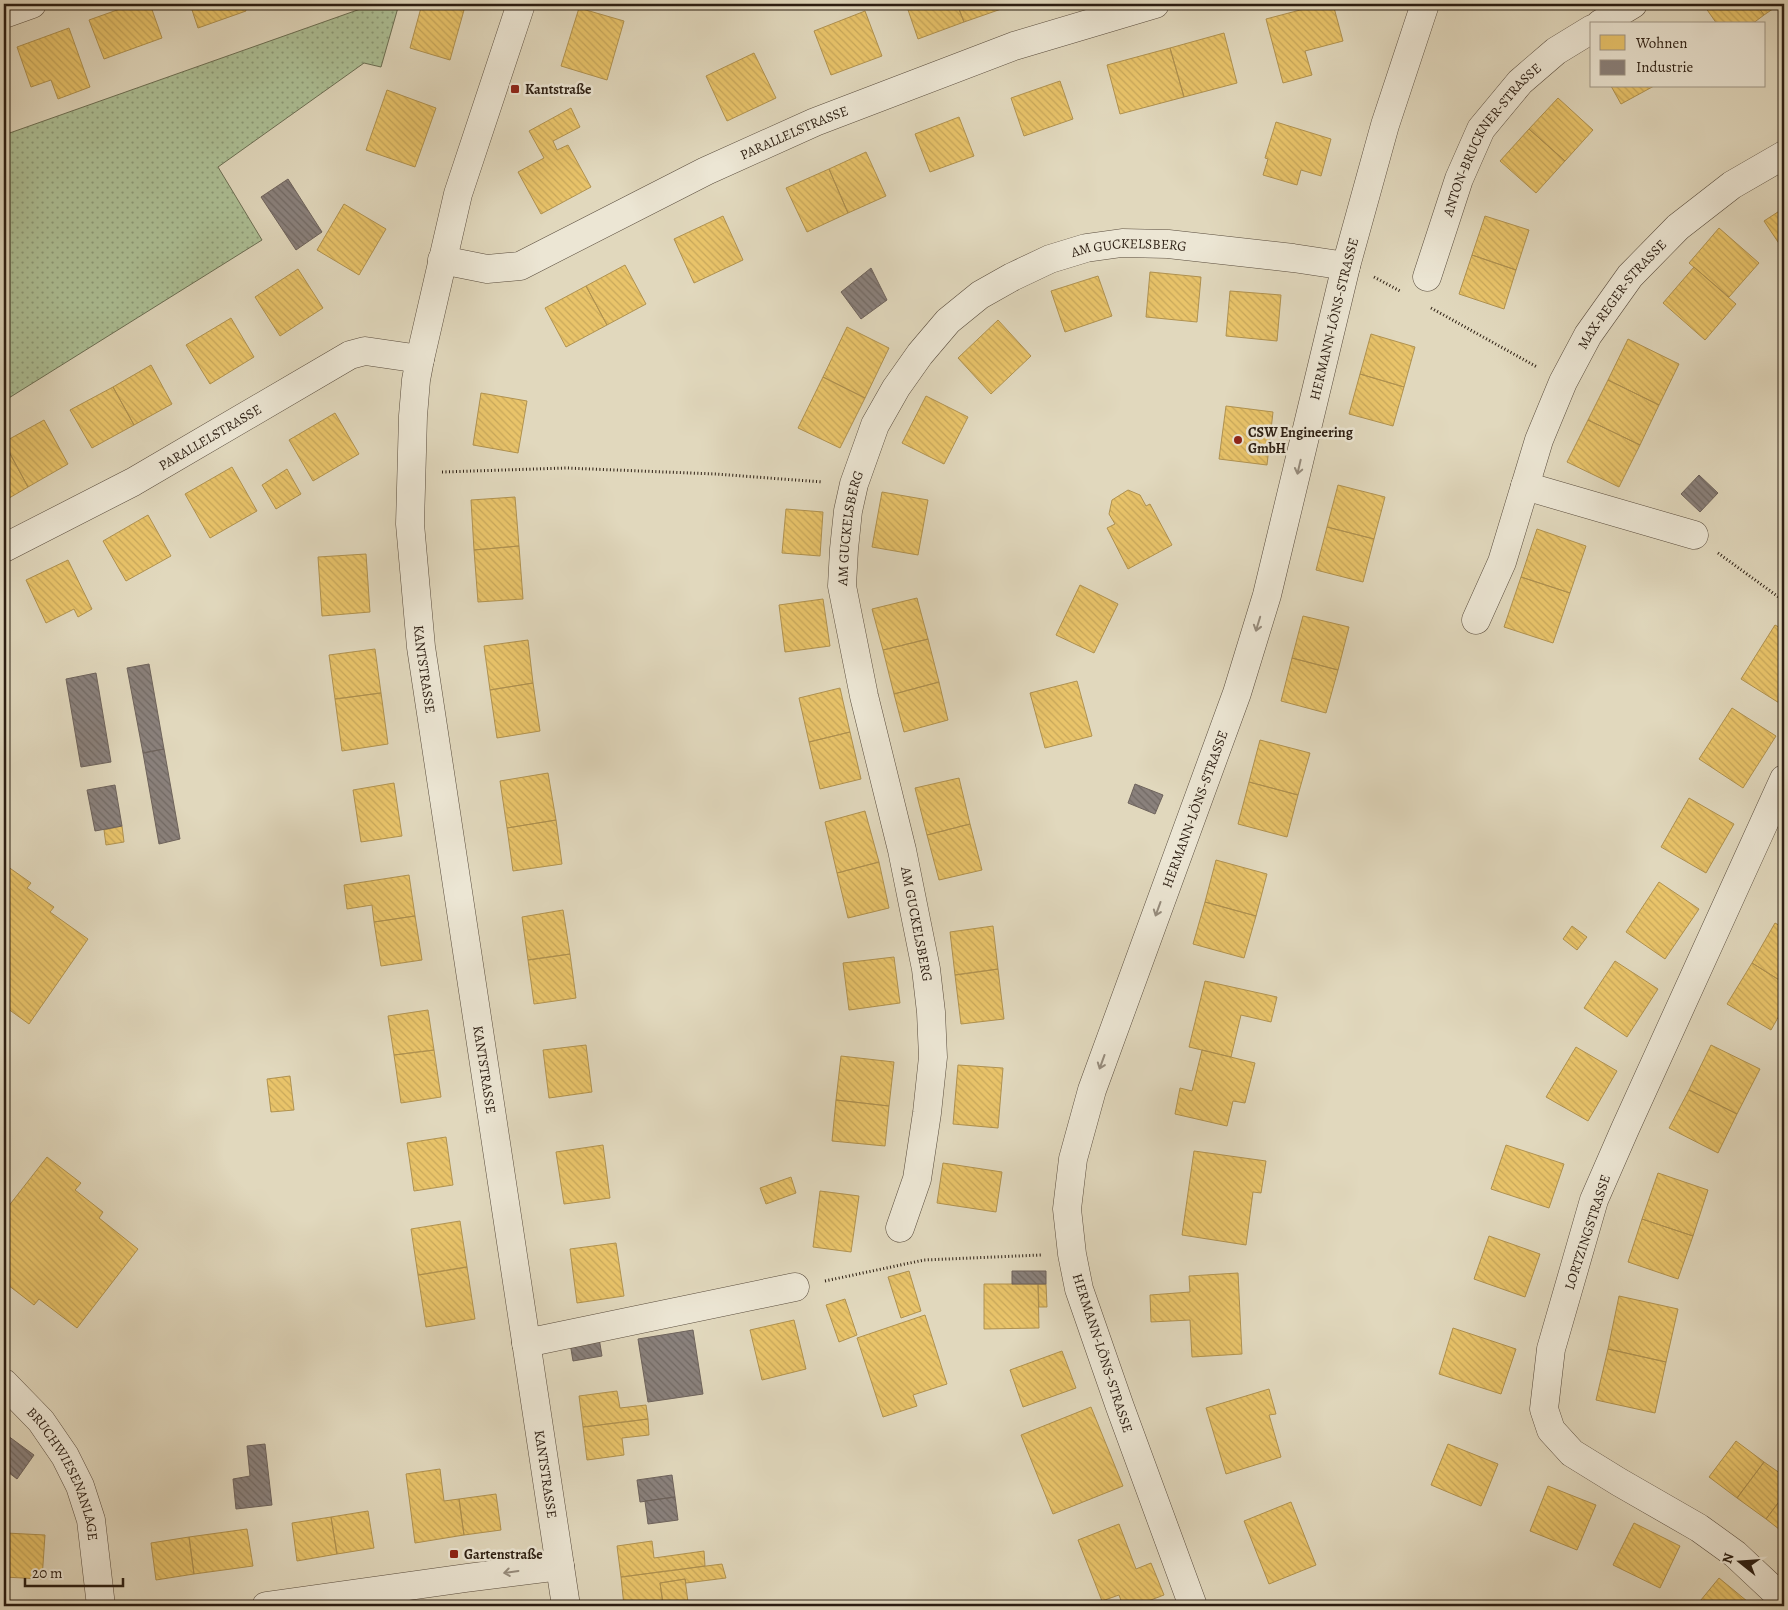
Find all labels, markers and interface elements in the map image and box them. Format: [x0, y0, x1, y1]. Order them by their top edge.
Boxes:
legend [1590, 22, 1766, 88]
text: Wohnen [1635, 33, 1688, 53]
text: Industrie [1636, 57, 1694, 77]
street label: ANTON-BRUCKNER-STRASSE [1438, 59, 1546, 220]
place label: Kantstraße [525, 80, 592, 99]
marker: Kantstraße [509, 83, 521, 95]
street label: PARALLELSTRASSE [737, 101, 851, 165]
street label: AM GUCKELSBERG [1068, 234, 1188, 262]
street label: MAX-REGER-STRASSE [1573, 235, 1671, 353]
street label: HERMANN-LÖNS-STRASSE [1305, 236, 1363, 402]
street label: PARALLELSTRASSE [155, 400, 265, 475]
place label: CSW Engineering GmbH [1248, 423, 1354, 458]
marker: CSW Engineering GmbH [1232, 434, 1244, 446]
one-way arrow [1294, 458, 1303, 474]
street label: AM GUCKELSBERG [833, 468, 868, 587]
one-way arrow [1253, 616, 1263, 632]
street label: KANTSTRASSE [409, 624, 440, 715]
street label: HERMANN-LÖNS-STRASSE [1158, 728, 1233, 891]
street label: AM GUCKELSBERG [896, 864, 937, 983]
one-way arrow [1153, 901, 1162, 917]
street label: KANTSTRASSE [468, 1024, 500, 1115]
one-way arrow [1097, 1054, 1106, 1069]
street label: LORTZINGSTRASSE [1560, 1172, 1615, 1292]
street label: HERMANN-LÖNS-STRASSE [1068, 1271, 1137, 1435]
street label: BRUCHWIESENANLAGE [22, 1403, 102, 1542]
street label: KANTSTRASSE [529, 1429, 562, 1520]
north arrow [1716, 1538, 1766, 1588]
place label: Gartenstraße [464, 1545, 543, 1564]
marker: Gartenstraße [448, 1548, 460, 1560]
text: N [1717, 1551, 1739, 1566]
scale bar [25, 1555, 122, 1587]
text: 20 m [32, 1563, 63, 1583]
one-way arrow [504, 1567, 520, 1577]

